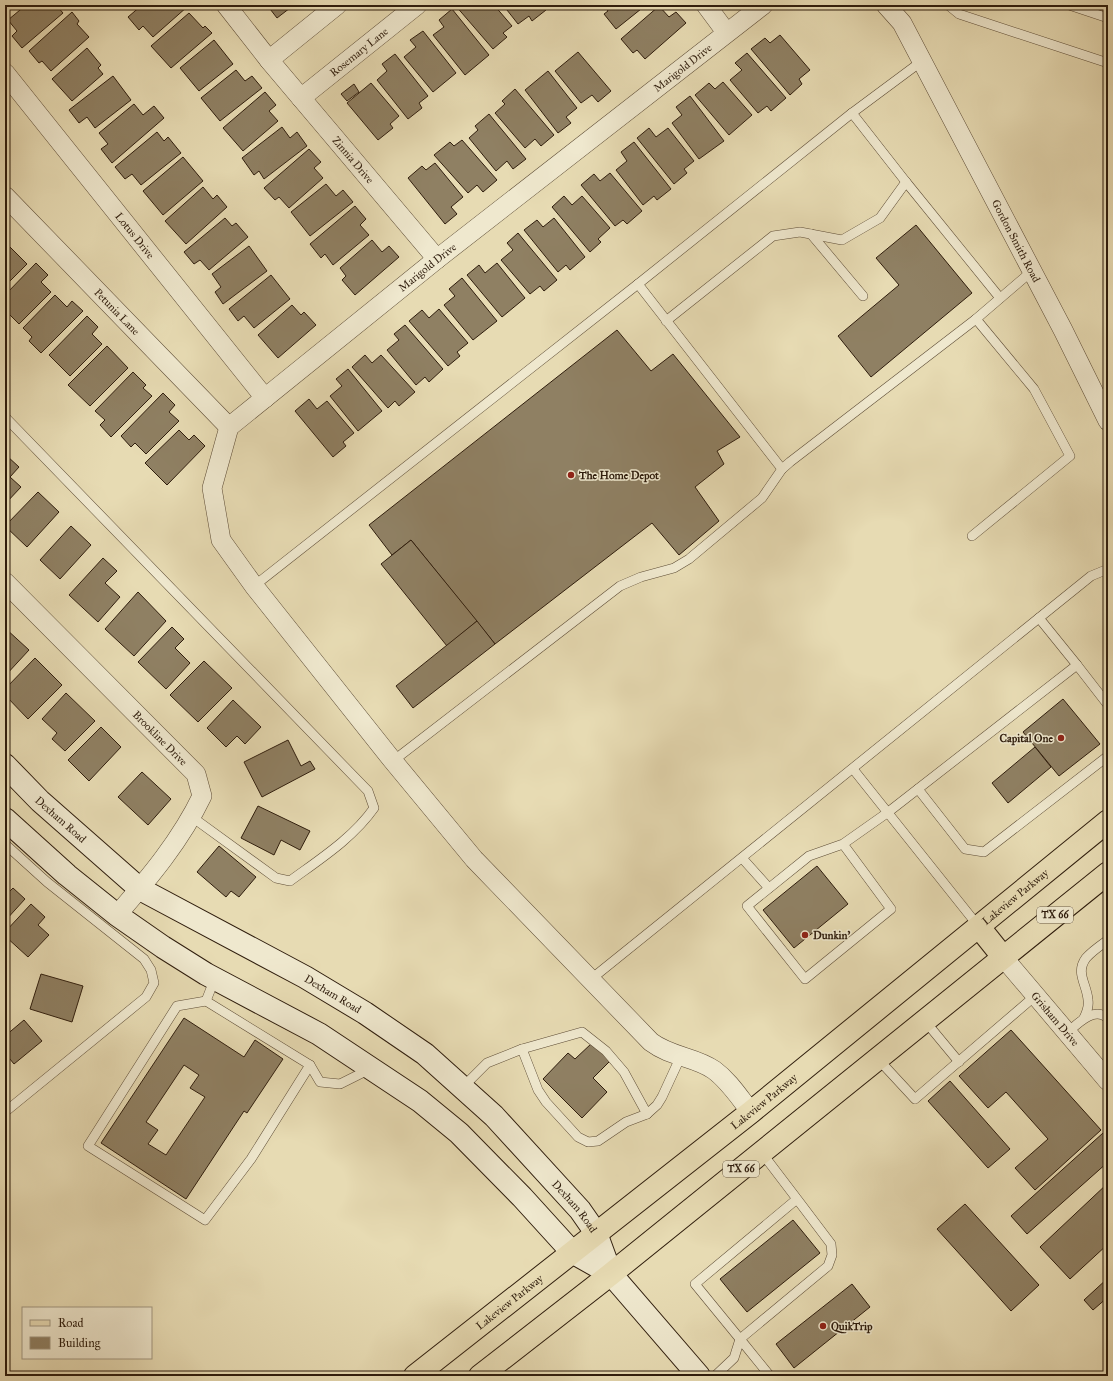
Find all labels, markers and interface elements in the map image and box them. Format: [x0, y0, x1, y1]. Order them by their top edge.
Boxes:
street label: Rosemary Lane [327, 24, 391, 79]
street label: Marigold Drive [651, 41, 715, 94]
street label: Zinnia Drive [330, 134, 377, 186]
street label: Gordon Smith Road [989, 197, 1043, 285]
street label: Lotus Drive [113, 210, 158, 261]
street label: Marigold Drive [396, 240, 459, 294]
street label: Petunia Lane [92, 286, 143, 338]
place label: The Home Depot [578, 469, 659, 483]
marker: The Home Depot [566, 470, 576, 480]
street label: Brookline Drive [130, 708, 190, 768]
place label: Capital One [1000, 732, 1053, 746]
marker: Capital One [1056, 733, 1066, 743]
street label: Dexham Road [33, 793, 90, 846]
street label: Lakeview Parkway [979, 865, 1051, 928]
road number: TX 66 [1037, 907, 1073, 923]
place label: Dunkin' [813, 929, 851, 942]
marker: Dunkin' [800, 930, 810, 940]
street label: Dexham Road [302, 972, 364, 1016]
street label: Grisham Drive [1029, 989, 1082, 1049]
street label: Lakeview Parkway [728, 1070, 800, 1132]
road number: TX 66 [723, 1161, 759, 1177]
street label: Dexham Road [549, 1177, 600, 1235]
street label: Lakeview Parkway [473, 1271, 546, 1332]
legend [22, 1307, 152, 1359]
text: Road [58, 1316, 84, 1330]
place label: QuikTrip [831, 1320, 873, 1334]
marker: QuikTrip [818, 1321, 828, 1331]
text: Building [58, 1336, 101, 1351]

